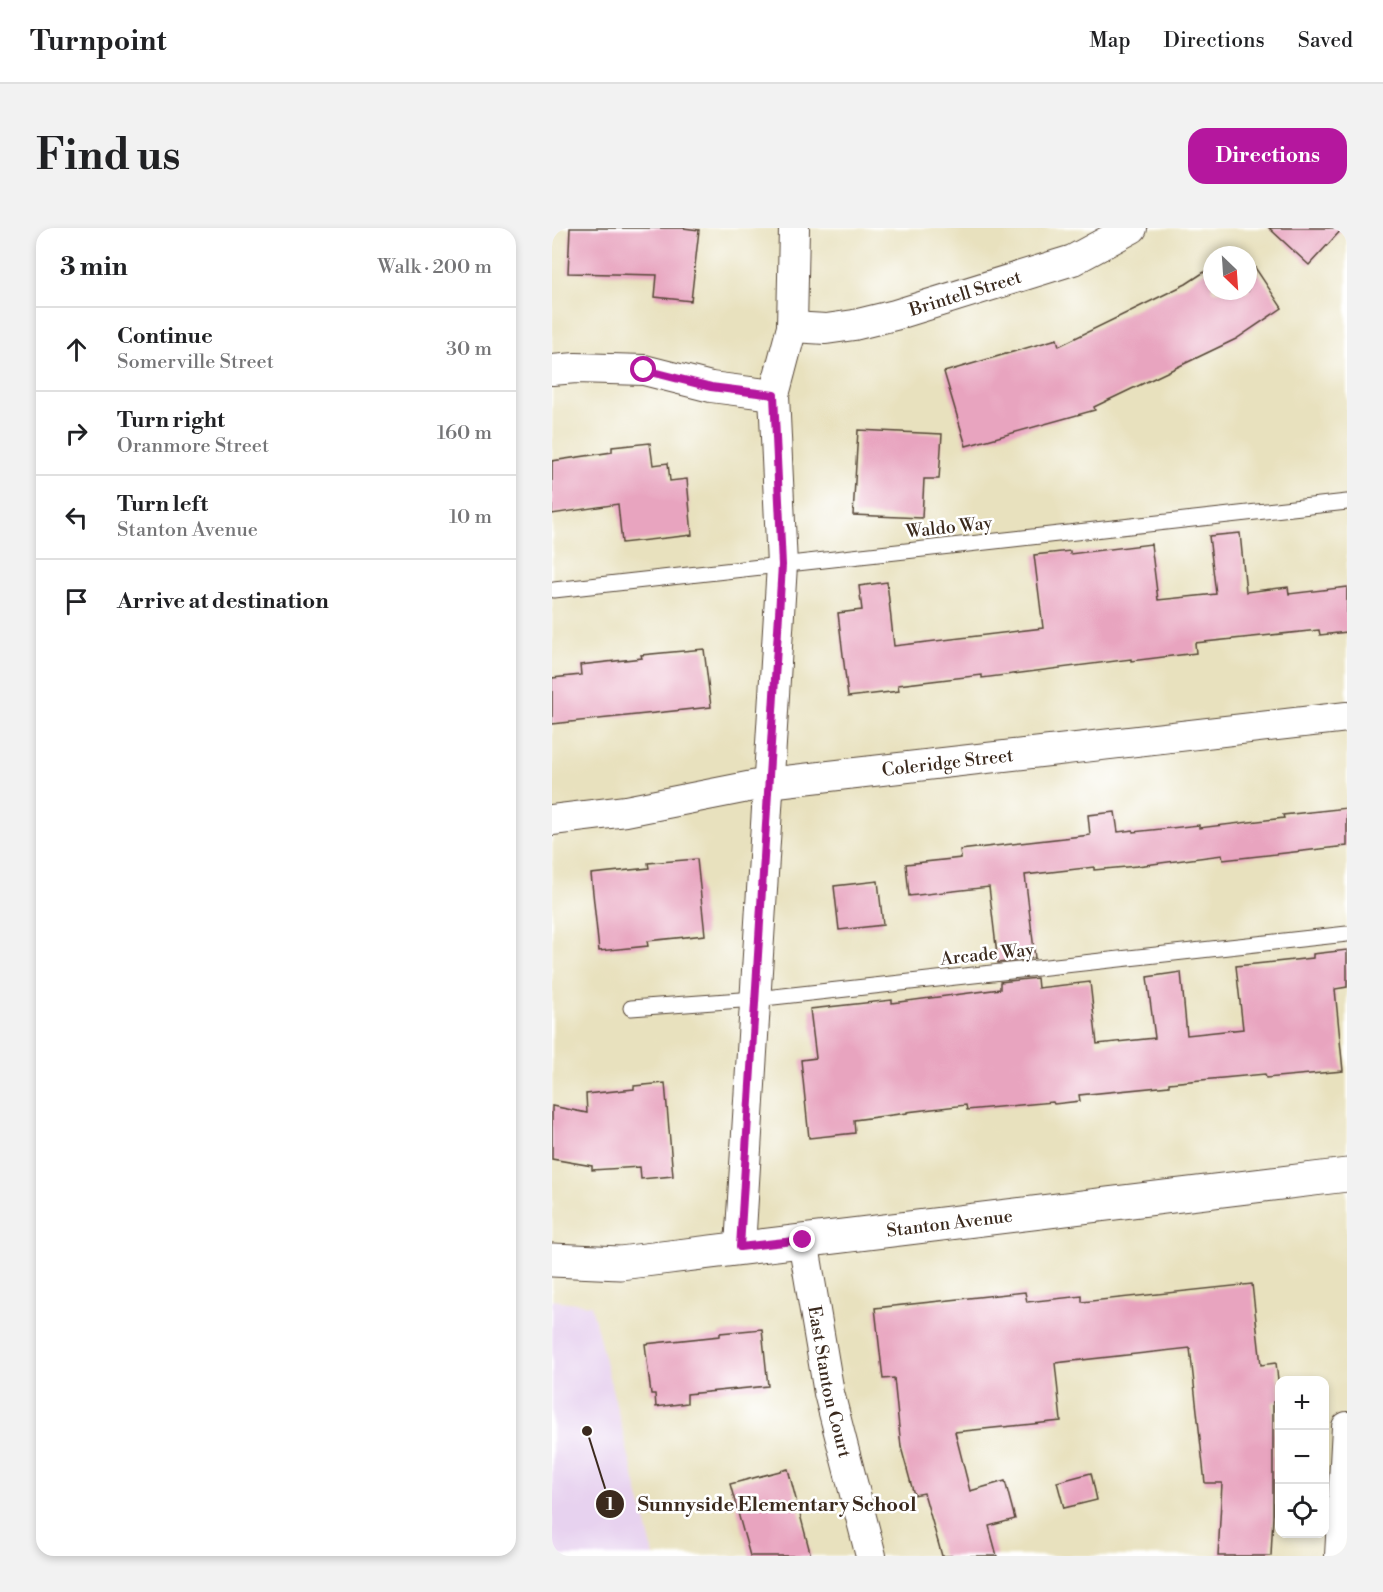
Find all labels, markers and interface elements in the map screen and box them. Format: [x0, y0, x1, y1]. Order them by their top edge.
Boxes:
text: Turnpoint [30, 24, 166, 59]
text: Map [1089, 28, 1131, 54]
text: Directions [1164, 28, 1265, 54]
text: Saved [1298, 28, 1353, 54]
button: Directions [1188, 128, 1347, 184]
text: Find us [36, 130, 180, 183]
north arrow [1203, 246, 1257, 300]
text: 3 min [60, 251, 128, 283]
text: Walk · 200 m [378, 255, 492, 280]
street label: Brintell Street [906, 265, 1025, 322]
text: Continue [117, 323, 213, 350]
icon: ahead [60, 333, 93, 366]
text: 30 m [446, 337, 492, 362]
text: Somerville Street [117, 350, 274, 375]
route start [630, 356, 656, 382]
text: Turn right [117, 407, 225, 434]
icon: right [60, 417, 93, 450]
text: 160 m [437, 421, 492, 446]
text: Oranmore Street [117, 434, 269, 459]
text: Turn left [117, 491, 208, 518]
icon: left [60, 501, 93, 534]
text: 10 m [449, 505, 492, 530]
street label: Waldo Way [904, 512, 994, 544]
text: Stanton Avenue [117, 518, 258, 543]
icon: arrive [60, 585, 93, 618]
text: Arrive at destination [117, 588, 329, 615]
street label: Coleridge Street [881, 744, 1015, 782]
street label: Arcade Way [938, 938, 1035, 971]
street label: Stanton Avenue [885, 1205, 1014, 1243]
route end [789, 1226, 815, 1252]
street label: East Stanton Court [802, 1304, 856, 1461]
map controls [1275, 1376, 1329, 1538]
button: + [1275, 1376, 1329, 1430]
button: − [1275, 1430, 1329, 1484]
button: locate [1275, 1484, 1329, 1538]
callout: Sunnyside Elementary School [595, 1485, 928, 1523]
text: 1 [606, 1493, 615, 1516]
text: Sunnyside Elementary School [637, 1493, 917, 1518]

